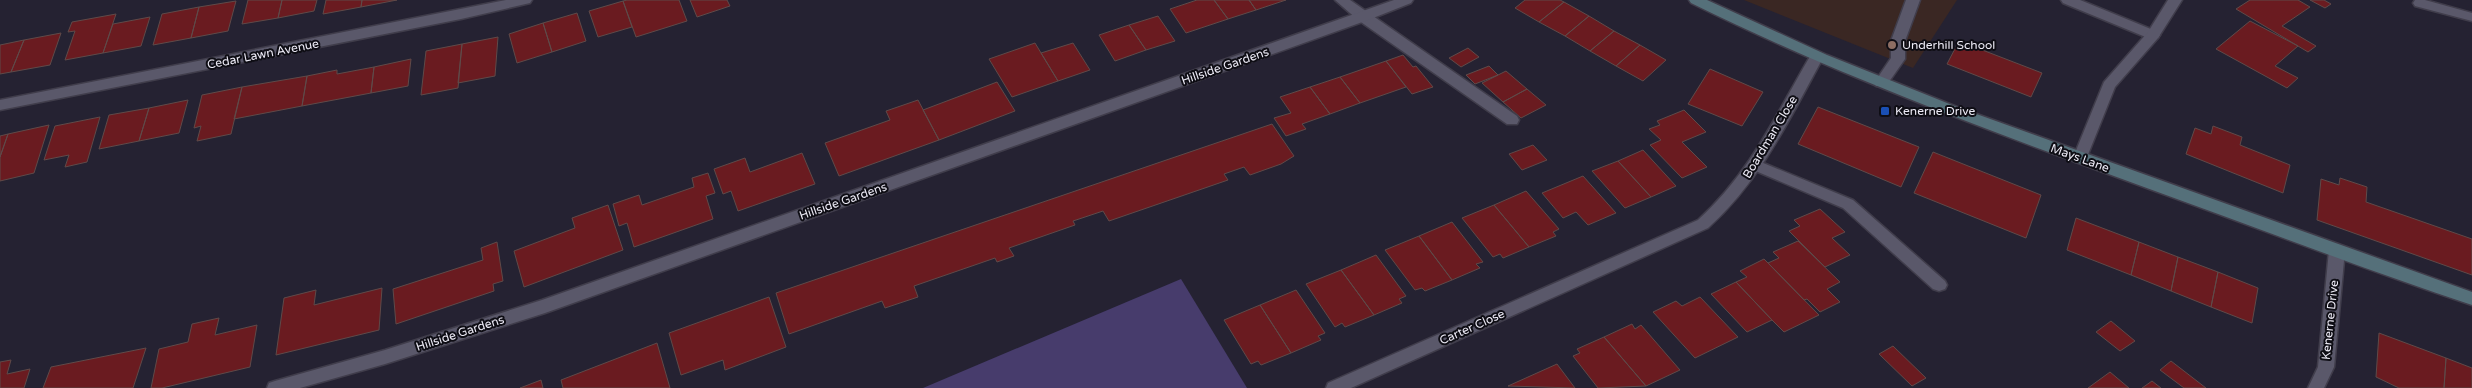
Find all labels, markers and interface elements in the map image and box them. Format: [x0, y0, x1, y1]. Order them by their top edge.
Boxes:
street label: Cedar Lawn Avenue [206, 36, 320, 72]
place label: Underhill School [1902, 38, 1995, 52]
marker: Underhill School [1886, 39, 1898, 51]
street label: Hillside Gardens [1179, 44, 1271, 88]
street label: Boardman Close [1740, 93, 1800, 181]
place label: Kenerne Drive [1895, 104, 1976, 118]
marker: Kenerne Drive [1879, 105, 1891, 117]
street label: Mays Lane [2049, 141, 2111, 175]
street label: Hillside Gardens [797, 179, 889, 223]
street label: Kenerne Drive [2319, 279, 2341, 361]
street label: Carter Close [1437, 306, 1507, 348]
street label: Hillside Gardens [414, 312, 506, 354]

